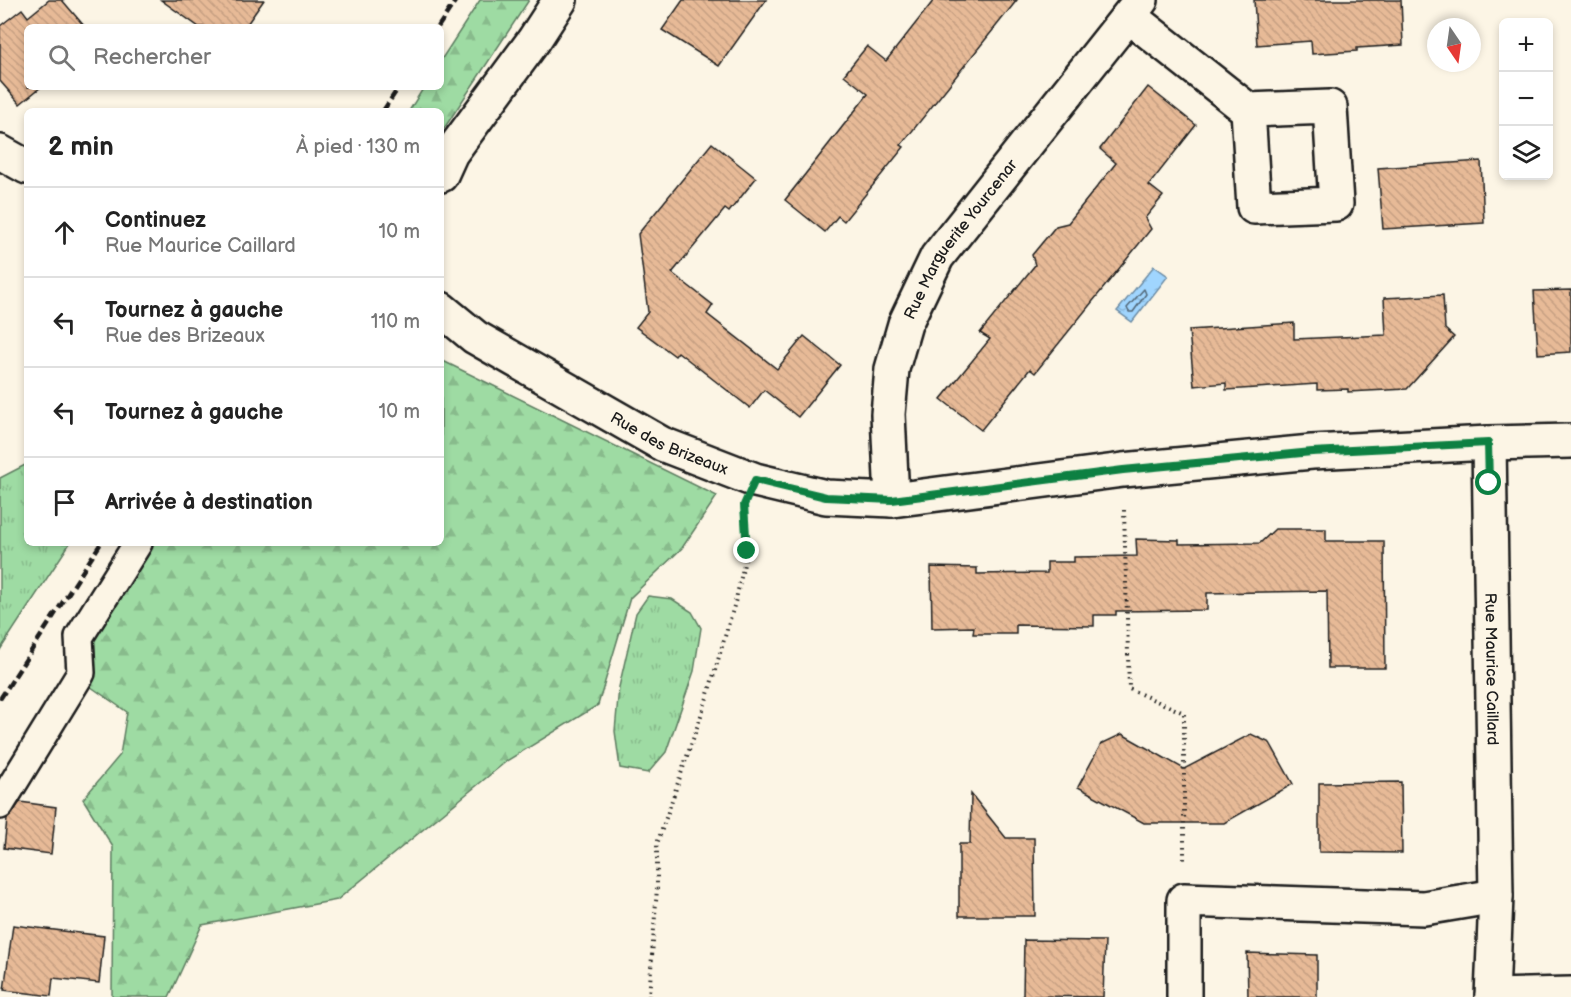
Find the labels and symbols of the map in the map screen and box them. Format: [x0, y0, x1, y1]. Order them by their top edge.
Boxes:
north arrow [1427, 18, 1481, 72]
street label: Rue Marguerite Yourcenar [901, 156, 1022, 323]
street label: Rue des Brizeaux [607, 409, 731, 480]
route start [1475, 469, 1501, 495]
route end [733, 537, 759, 563]
street label: Rue Maurice Caillard [1480, 592, 1502, 746]

